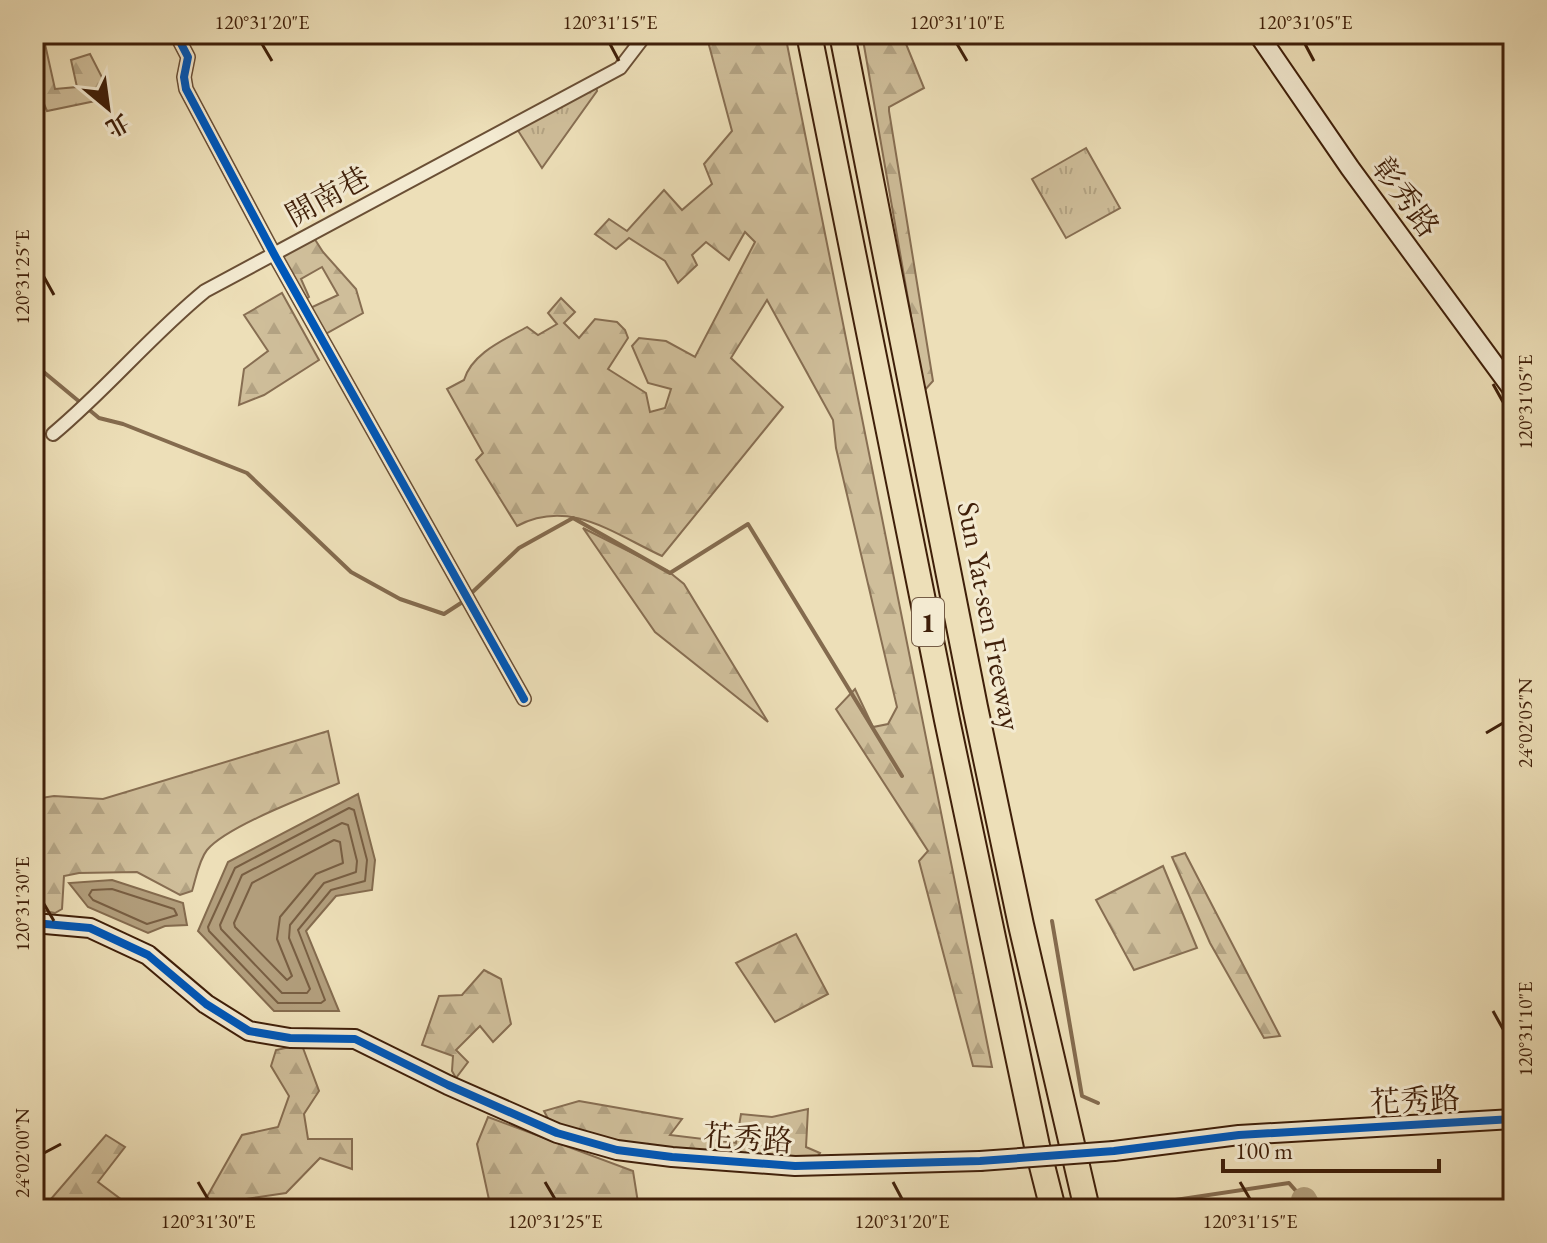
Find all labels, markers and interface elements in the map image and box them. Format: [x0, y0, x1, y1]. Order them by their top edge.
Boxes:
text: 120°31'20"E [215, 9, 309, 35]
text: 120°31'15"E [563, 9, 657, 35]
text: 120°31'10"E [910, 9, 1004, 35]
text: 120°31'05"E [1258, 9, 1352, 35]
north arrow [68, 68, 148, 148]
text: 北 [101, 107, 134, 143]
street label: 彰秀路 [1364, 149, 1448, 245]
street label: 開南巷 [278, 157, 376, 235]
text: 120°31'25"E [9, 230, 35, 324]
text: 120°31'05"E [1512, 355, 1538, 449]
street label: Sun Yat-sen Freeway [949, 498, 1031, 735]
road number: 1 [912, 598, 944, 646]
text: 24°02'05"N [1512, 678, 1538, 768]
text: 120°31'30"E [9, 857, 35, 951]
text: 120°31'10"E [1512, 982, 1538, 1076]
street label: 花秀路 [1369, 1078, 1461, 1122]
text: 24°02'00"N [9, 1108, 35, 1198]
street label: 花秀路 [702, 1115, 794, 1161]
scale bar [1223, 1123, 1439, 1173]
text: 100 m [1235, 1135, 1293, 1166]
text: 120°31'30"E [161, 1208, 255, 1234]
text: 120°31'25"E [508, 1208, 602, 1234]
text: 120°31'20"E [855, 1208, 949, 1234]
text: 120°31'15"E [1203, 1208, 1297, 1234]

